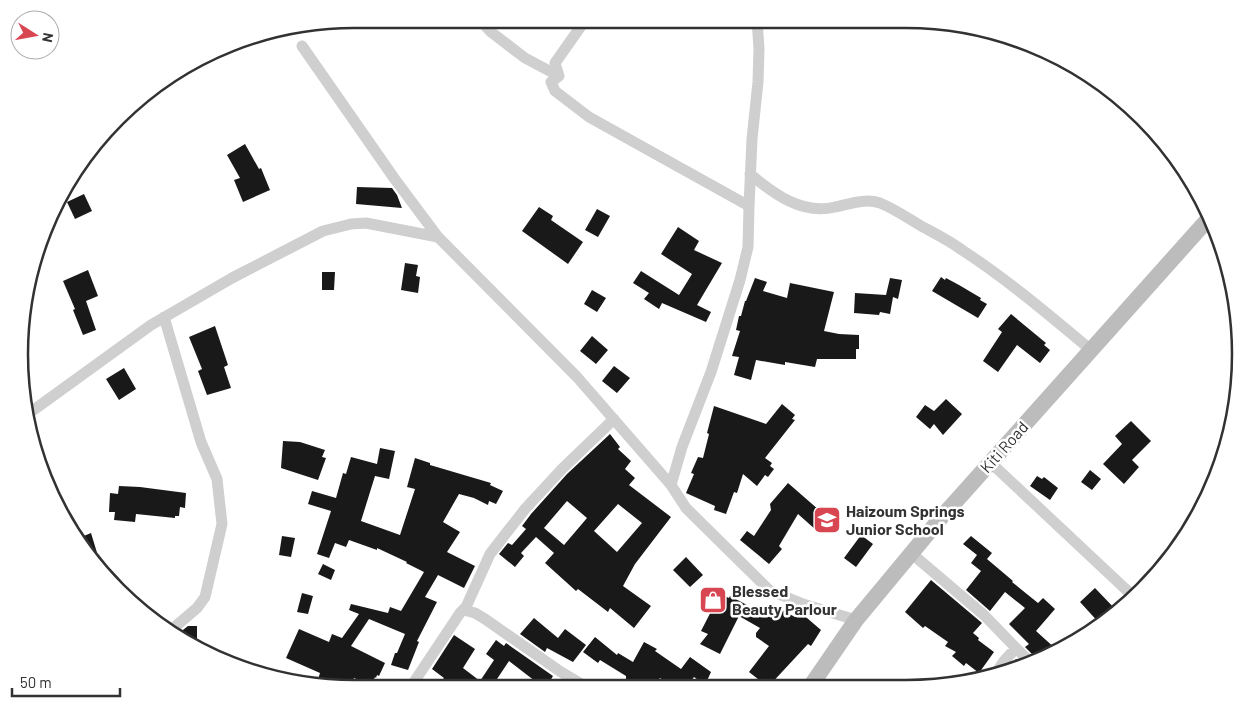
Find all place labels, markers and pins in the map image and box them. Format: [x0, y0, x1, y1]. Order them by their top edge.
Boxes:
place label: Haizoum Springs Junior School [846, 501, 965, 538]
school or university icon: Haizoum Springs Junior School [812, 505, 842, 535]
place label: Blessed Beauty Parlour [732, 581, 837, 618]
shop icon: Blessed Beauty Parlour [698, 585, 728, 615]

